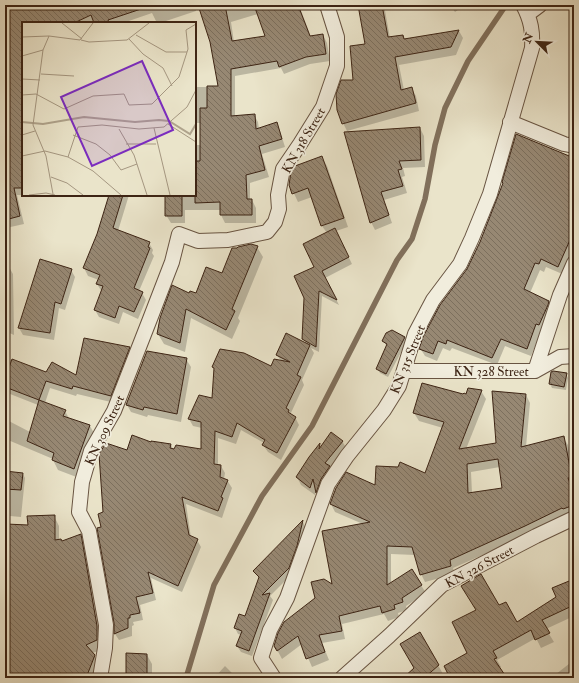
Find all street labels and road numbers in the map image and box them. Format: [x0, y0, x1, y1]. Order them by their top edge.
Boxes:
street label: KN 318 Street [279, 105, 329, 176]
street label: KN 315 Street [387, 323, 429, 396]
street label: KN 328 Street [453, 364, 529, 380]
street label: KN 309 Street [82, 393, 128, 468]
street label: KN 326 Street [442, 542, 517, 592]

